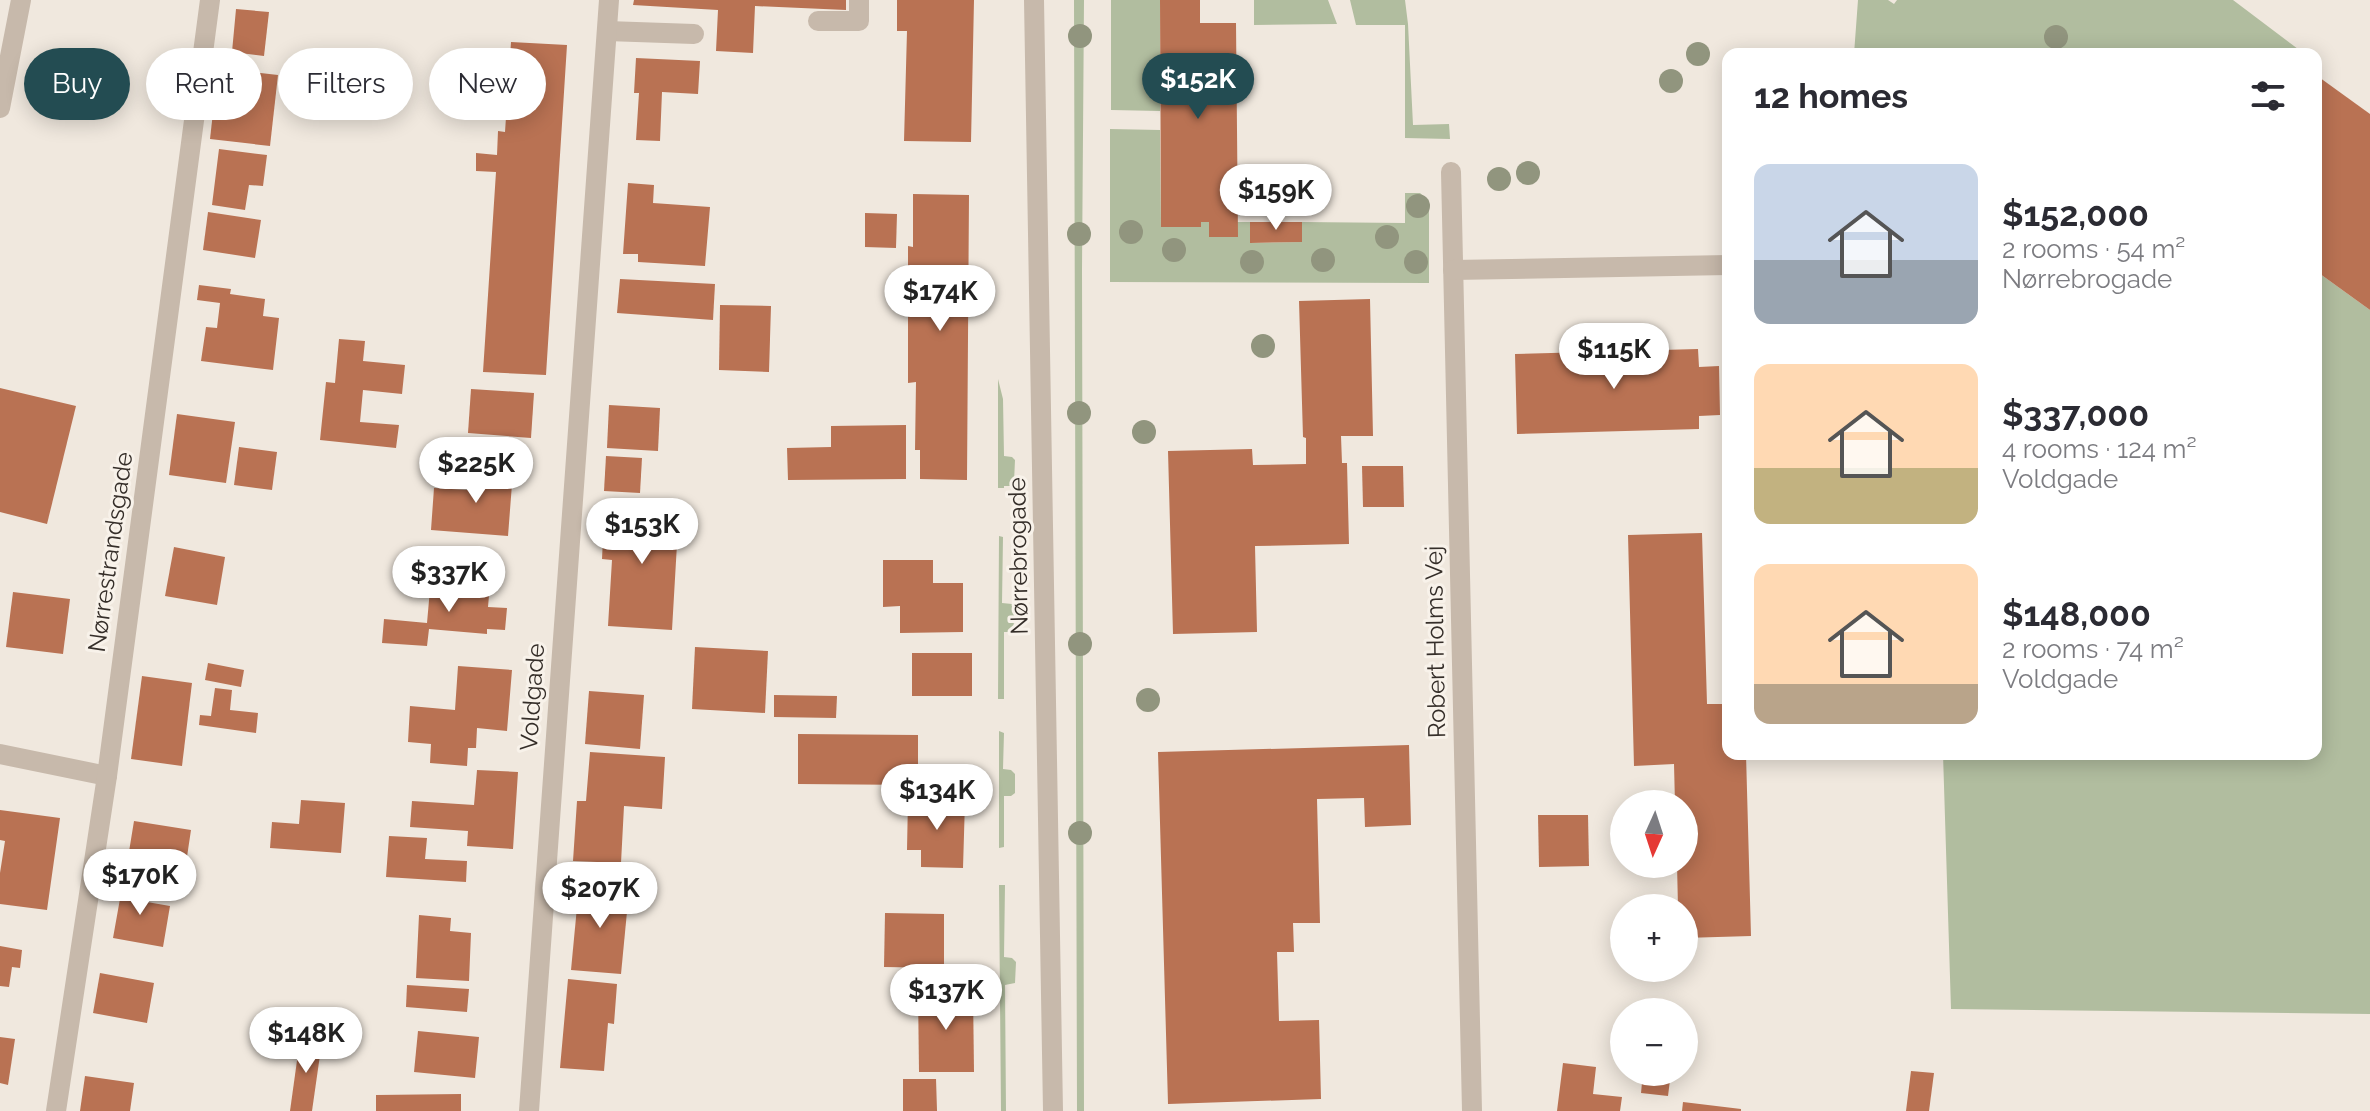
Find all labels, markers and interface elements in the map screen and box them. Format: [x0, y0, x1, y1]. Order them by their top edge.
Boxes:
chip: Buy [24, 48, 130, 120]
chip: Rent [146, 48, 262, 120]
chip: Filters [278, 48, 413, 120]
chip: New [429, 48, 546, 120]
pin: $152K [1142, 53, 1254, 121]
text: $152K [1160, 64, 1236, 94]
icon: filters [2246, 74, 2290, 118]
text: 12 homes [1754, 76, 1908, 116]
pin: $159K [1220, 164, 1332, 232]
text: $159K [1238, 175, 1314, 205]
text: $152,000 [2002, 194, 2149, 234]
icon: home [1818, 196, 1914, 292]
text: 2 rooms · 54 m² [2002, 234, 2185, 264]
text: Nørrebrogade [2002, 264, 2172, 294]
pin: $174K [884, 265, 996, 333]
text: $174K [902, 276, 978, 306]
pin: $115K [1558, 323, 1670, 391]
text: $115K [1577, 334, 1651, 364]
text: $337,000 [2002, 394, 2149, 434]
icon: home [1818, 396, 1914, 492]
text: 4 rooms · 124 m² [2002, 434, 2197, 464]
pin: $225K [420, 437, 532, 505]
text: $225K [437, 448, 515, 478]
street label: Nørrestrandsgade [82, 450, 138, 654]
text: Voldgade [2002, 464, 2118, 494]
street label: Nørrebrogade [1002, 477, 1034, 635]
pin: $153K [586, 498, 698, 566]
text: $153K [604, 509, 680, 539]
pin: $337K [393, 546, 505, 614]
street label: Robert Holms Vej [1419, 546, 1451, 738]
text: $337K [410, 557, 488, 587]
text: $148,000 [2002, 594, 2151, 634]
icon: home [1818, 596, 1914, 692]
text: 2 rooms · 74 m² [2002, 634, 2184, 664]
street label: Voldgade [514, 642, 550, 752]
text: Voldgade [2002, 664, 2118, 694]
pin: $134K [881, 764, 993, 832]
text: $134K [899, 775, 975, 805]
north arrow [1610, 790, 1698, 878]
map controls [1610, 790, 1698, 1086]
pin: $170K [84, 849, 196, 917]
text: $170K [101, 860, 179, 890]
pin: $207K [544, 862, 656, 930]
text: $207K [560, 873, 640, 903]
button: + [1610, 894, 1698, 982]
pin: $137K [890, 964, 1002, 1032]
text: $137K [908, 975, 984, 1005]
button: − [1610, 998, 1698, 1086]
pin: $148K [250, 1007, 362, 1075]
text: $148K [267, 1018, 345, 1048]

